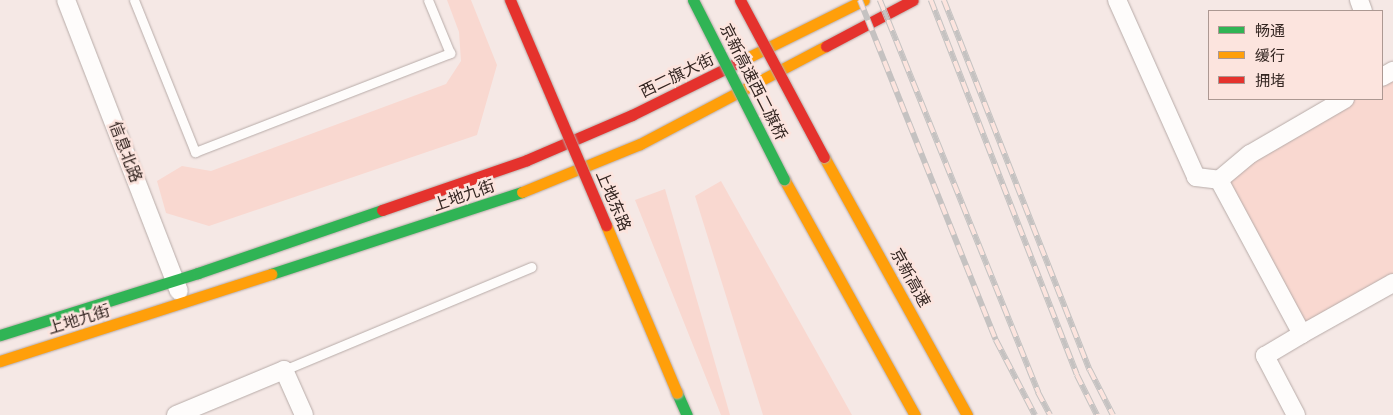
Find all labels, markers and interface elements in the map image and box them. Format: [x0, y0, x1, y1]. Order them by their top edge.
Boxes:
legend [1208, 10, 1383, 100]
street label: 京新高速西二旗桥 [715, 21, 791, 143]
text: 畅通 [1255, 22, 1285, 40]
text: 缓行 [1255, 47, 1285, 65]
street label: 西二旗大街 [637, 50, 717, 102]
text: 拥堵 [1255, 72, 1285, 90]
street label: 信息北路 [105, 119, 145, 185]
street label: 上地东路 [592, 168, 634, 234]
street label: 上地九街 [431, 177, 497, 215]
street label: 京新高速 [886, 245, 934, 311]
street label: 上地九街 [46, 301, 112, 339]

